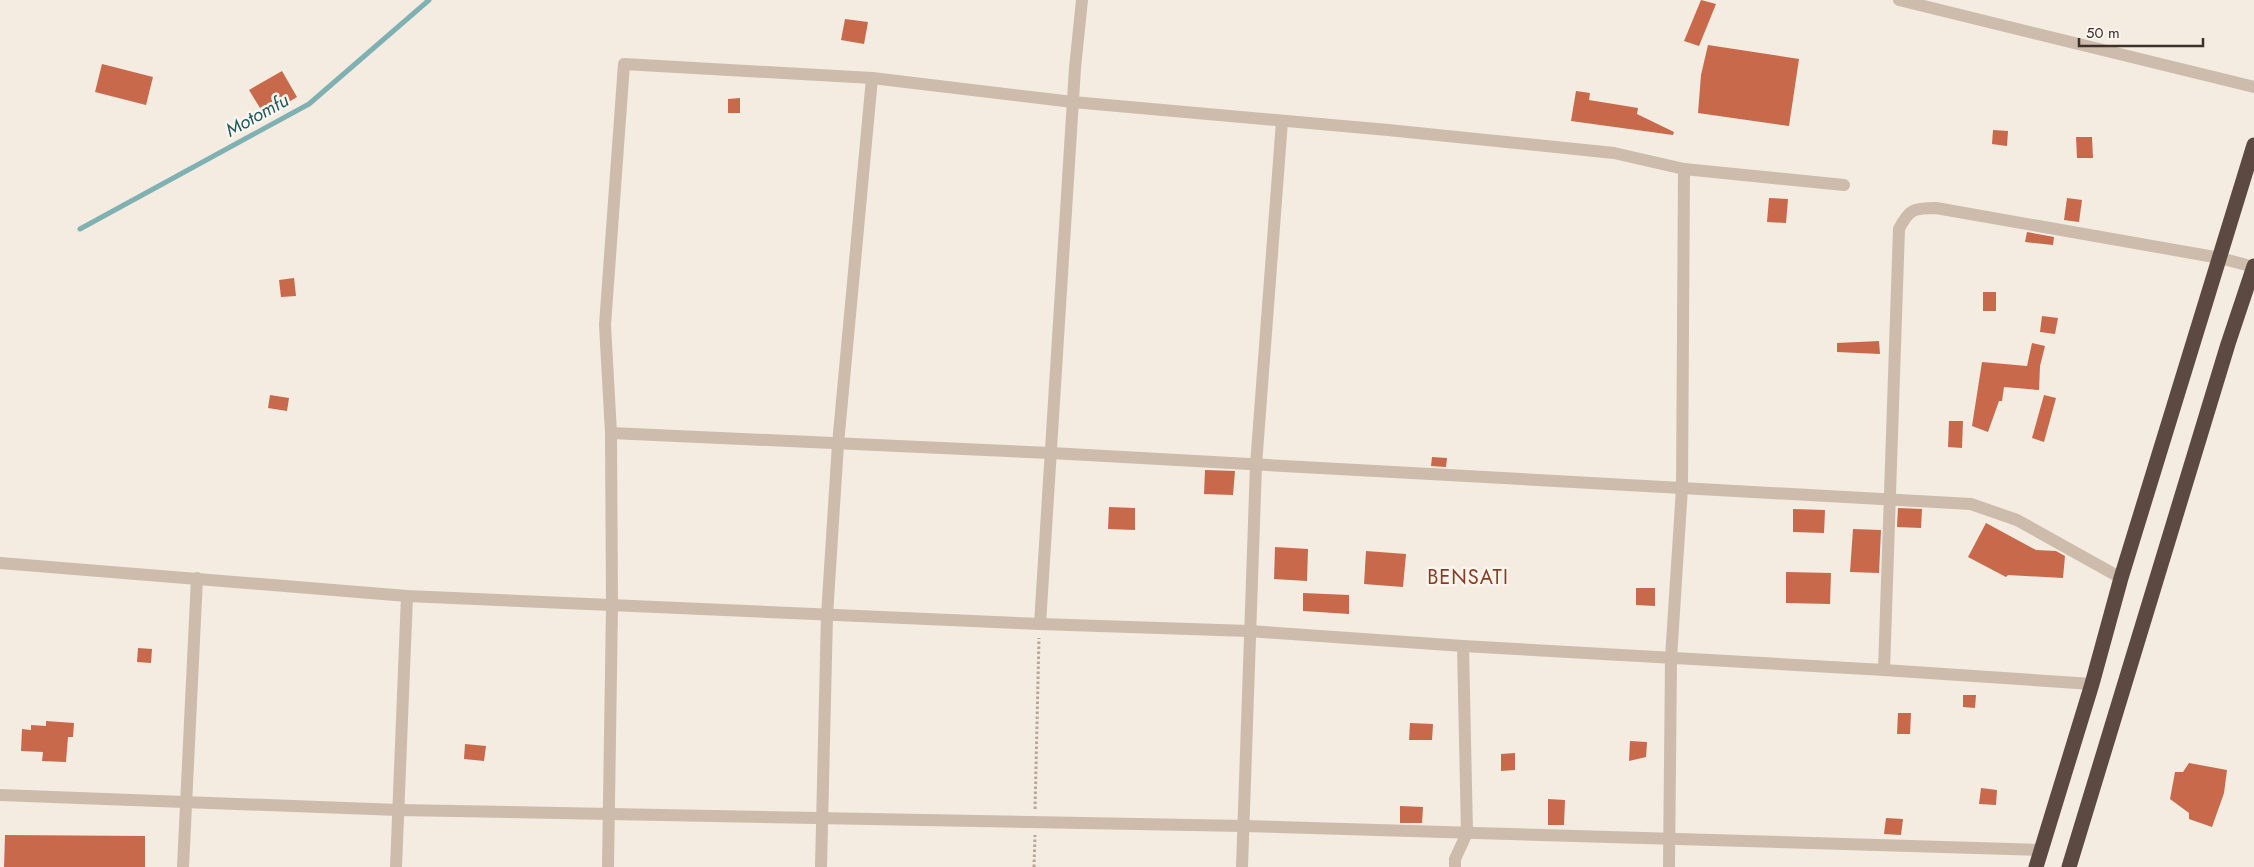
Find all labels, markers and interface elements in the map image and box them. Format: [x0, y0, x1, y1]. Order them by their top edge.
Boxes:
scale bar [2079, 15, 2203, 47]
text: 50 m [2086, 22, 2120, 44]
water label: Motomfu [220, 86, 294, 143]
district label: BENSATI [1427, 563, 1509, 592]

